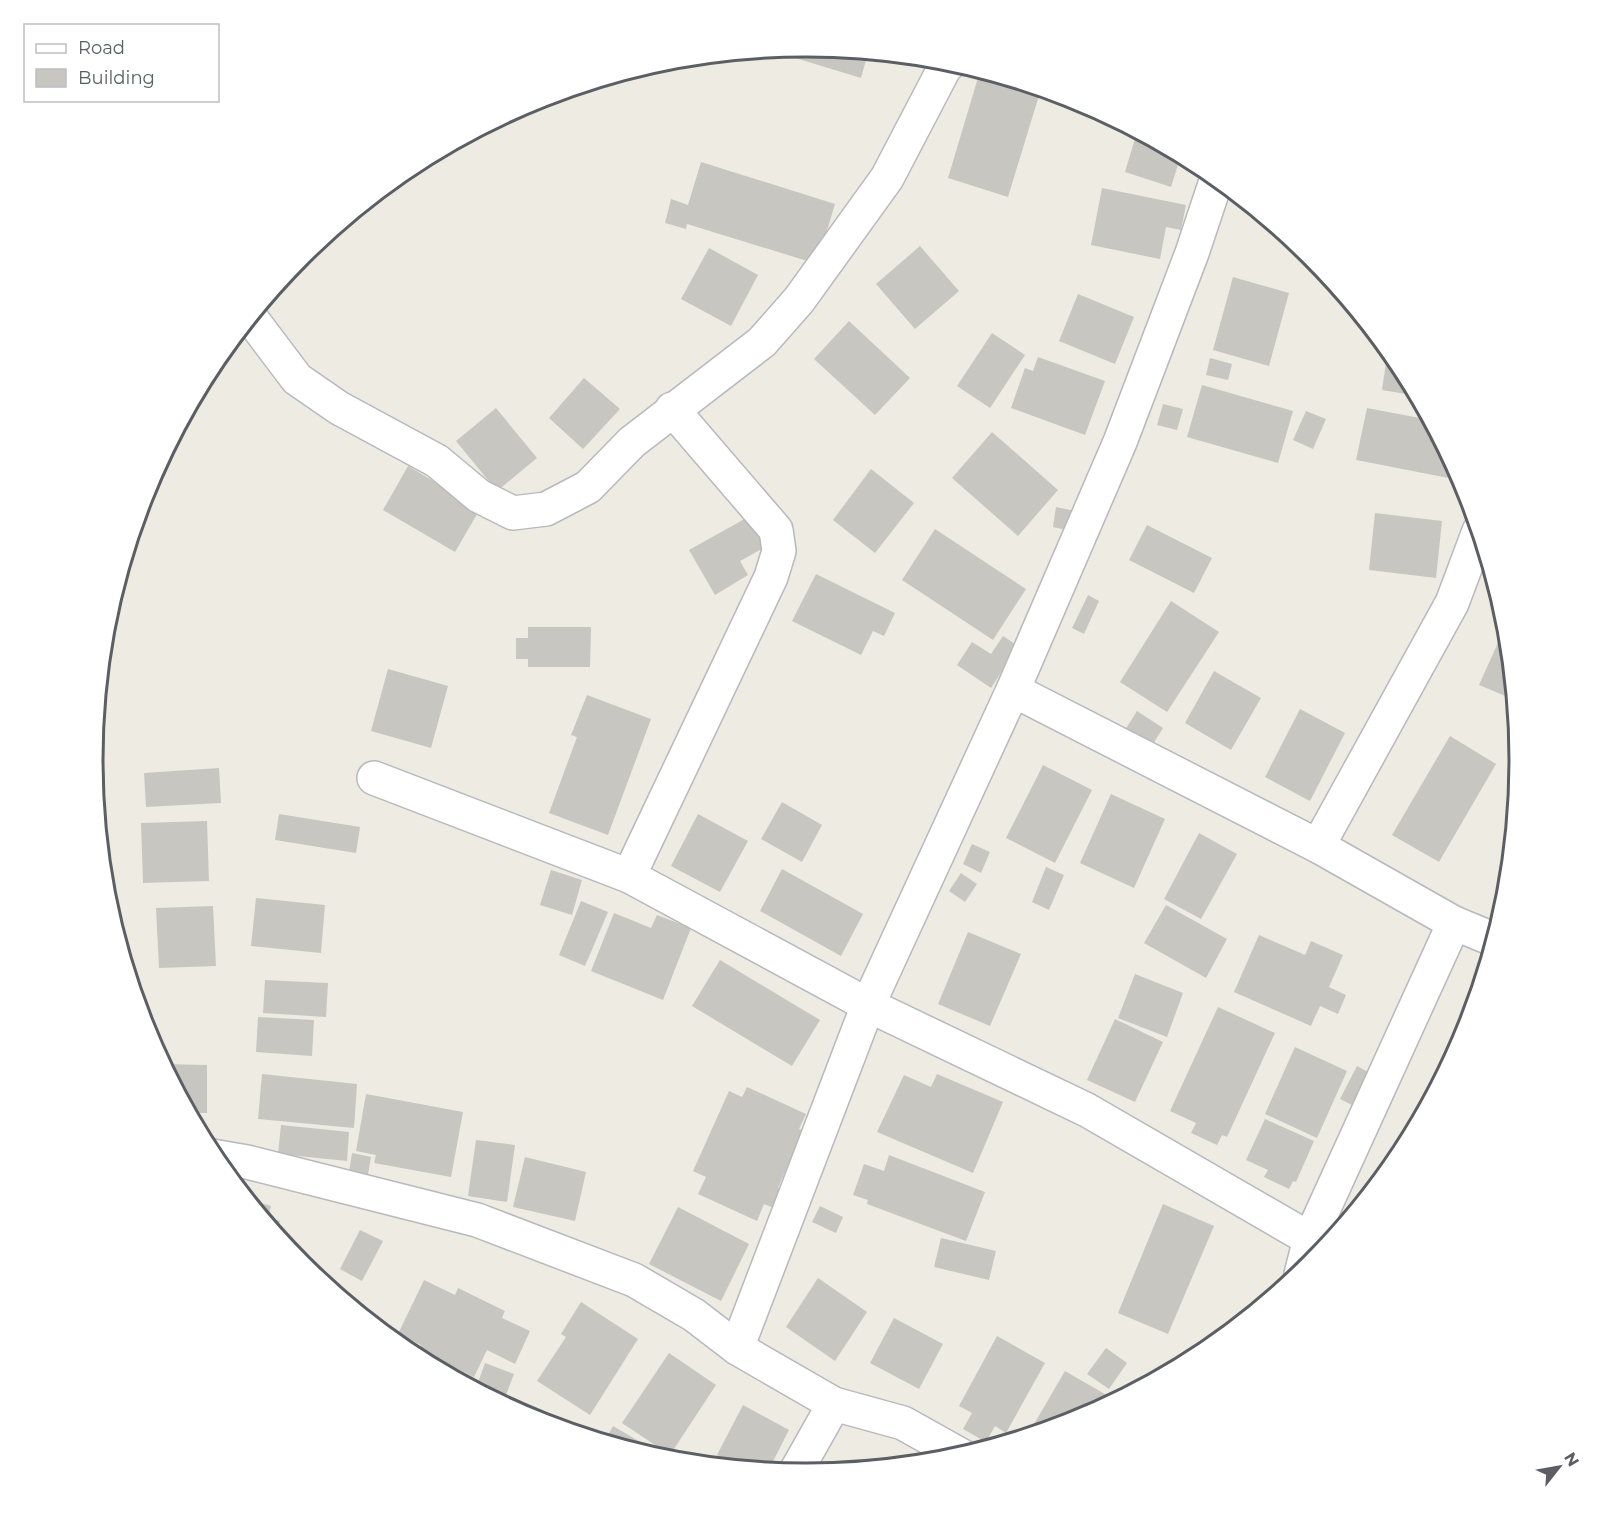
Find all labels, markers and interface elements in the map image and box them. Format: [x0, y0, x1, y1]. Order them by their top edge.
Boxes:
legend [24, 24, 219, 102]
text: Road [78, 37, 125, 59]
text: Building [78, 67, 155, 89]
north arrow [1529, 1437, 1589, 1497]
text: N [1560, 1449, 1583, 1470]

